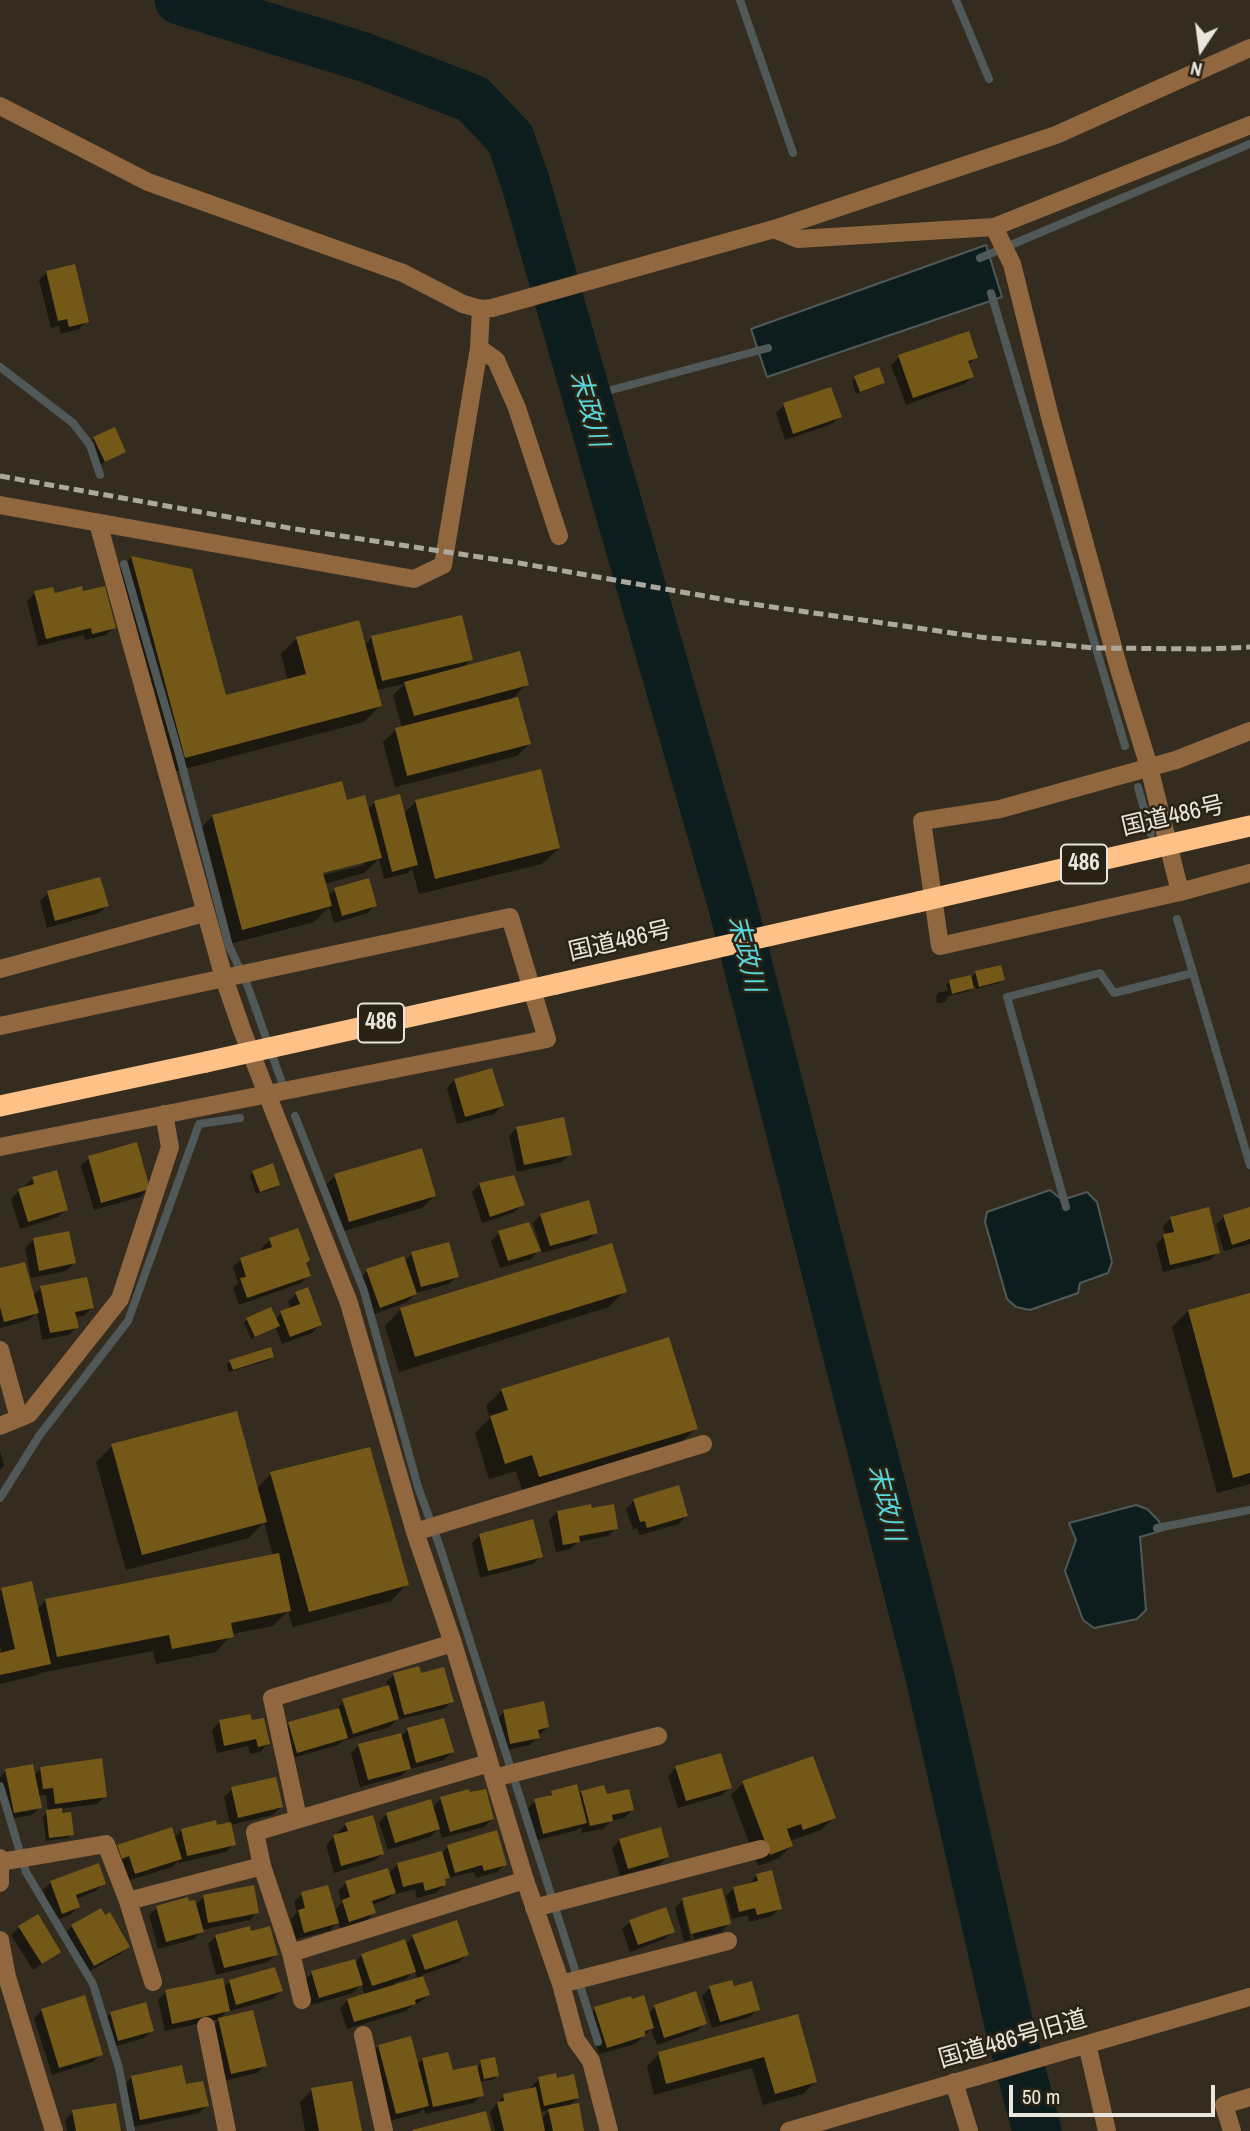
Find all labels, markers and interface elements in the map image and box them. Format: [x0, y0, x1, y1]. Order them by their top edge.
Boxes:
north arrow [1166, 14, 1236, 84]
text: N [1188, 56, 1205, 83]
water label: 末政川 [562, 367, 614, 451]
street label: 国道486号 [1119, 791, 1227, 843]
road number: 486 [1061, 844, 1107, 884]
water label: 末政川 [720, 912, 770, 996]
street label: 国道486号 [566, 916, 674, 968]
road number: 486 [358, 1004, 404, 1042]
water label: 末政川 [860, 1461, 910, 1545]
street label: 国道486号旧道 [936, 2005, 1090, 2075]
scale bar [1012, 2072, 1218, 2116]
text: 50 m [1022, 2082, 1060, 2111]

